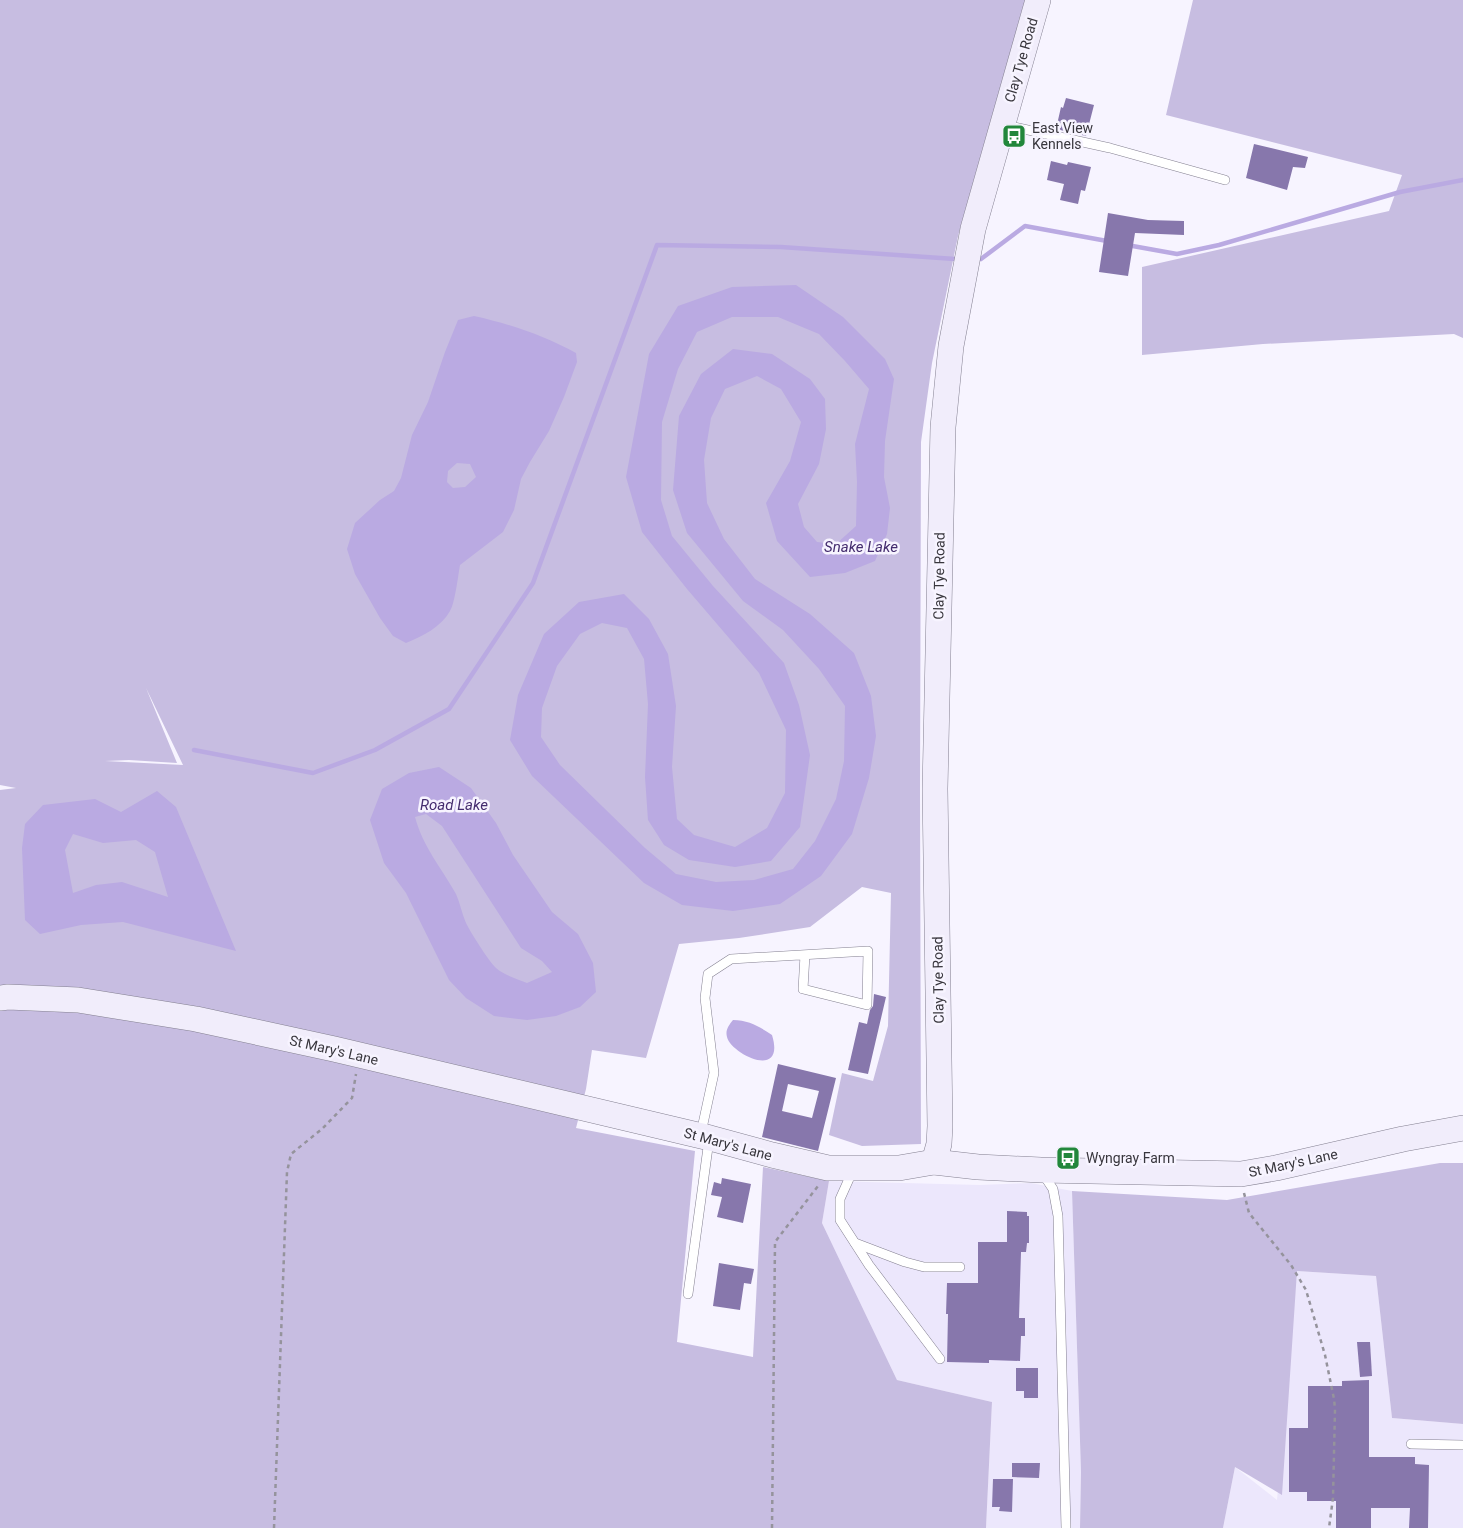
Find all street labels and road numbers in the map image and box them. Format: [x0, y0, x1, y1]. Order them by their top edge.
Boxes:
street label: Clay Tye Road [1001, 16, 1041, 104]
street label: Clay Tye Road [930, 532, 948, 620]
street label: Clay Tye Road [929, 936, 947, 1024]
street label: St Mary's Lane [288, 1032, 380, 1068]
street label: St Mary's Lane [682, 1125, 774, 1163]
street label: St Mary's Lane [1247, 1146, 1339, 1180]

